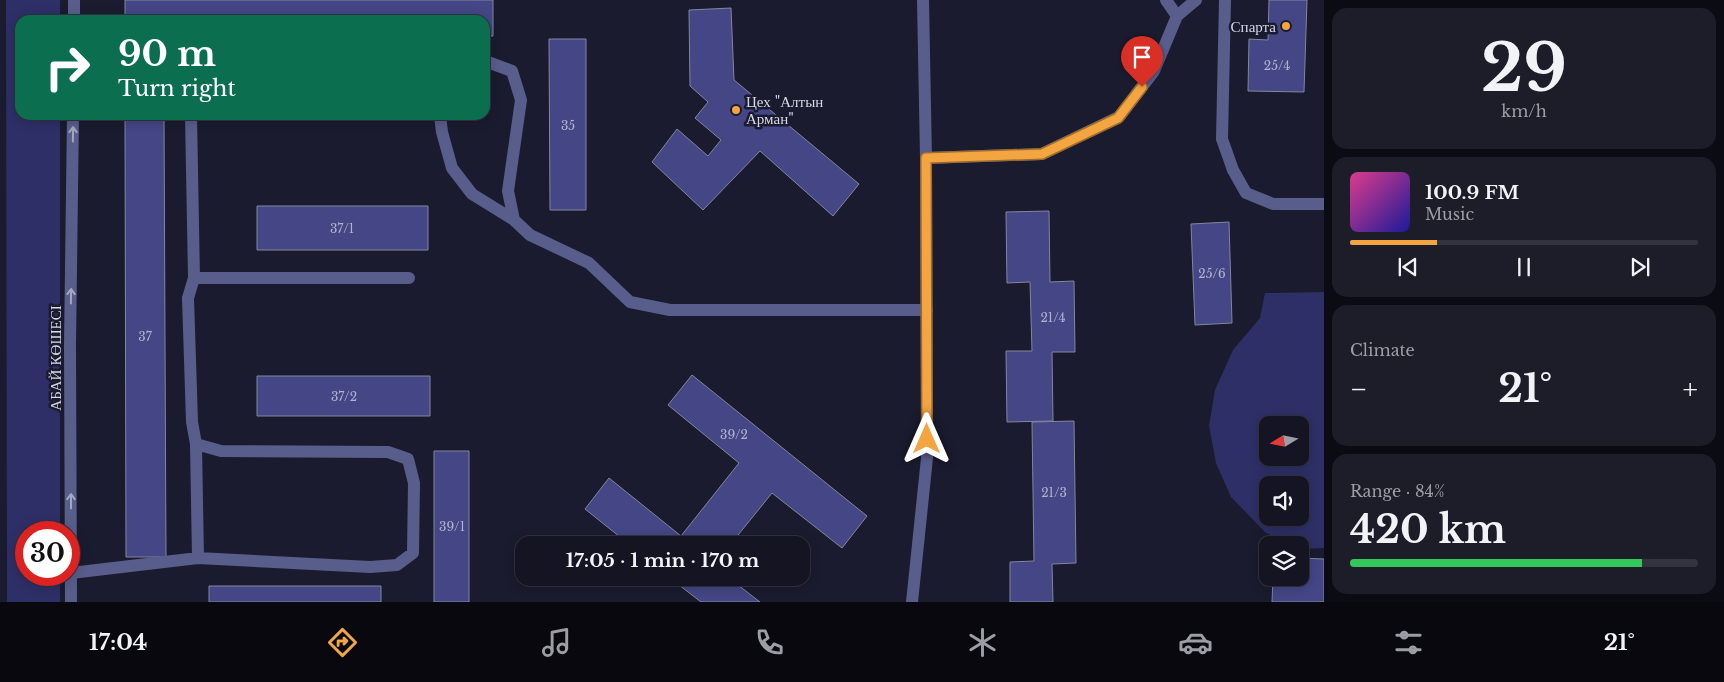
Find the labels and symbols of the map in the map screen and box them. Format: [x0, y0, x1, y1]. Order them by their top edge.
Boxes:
place label: Спарта [1231, 17, 1276, 36]
marker: Спарта [1280, 20, 1292, 32]
pin [1121, 36, 1163, 87]
house number: 25/4 [1264, 58, 1290, 73]
place label: Цех "Алтын Арман" [746, 92, 823, 128]
marker: Цех "Алтын Арман" [730, 104, 742, 116]
house number: 35 [561, 118, 575, 133]
one-way arrow [68, 126, 78, 142]
house number: 37/1 [330, 221, 354, 236]
house number: 25/6 [1198, 266, 1226, 281]
one-way arrow [66, 289, 76, 305]
street label: АБАЙ КӨШЕСІ [46, 305, 65, 411]
house number: 21/4 [1040, 310, 1066, 325]
house number: 37 [138, 329, 153, 344]
house number: 37/2 [331, 389, 357, 404]
position arrow [900, 412, 952, 464]
north arrow [1259, 416, 1309, 466]
house number: 39/2 [720, 427, 748, 442]
house number: 21/3 [1041, 485, 1067, 500]
one-way arrow [66, 493, 76, 510]
house number: 39/1 [439, 519, 465, 534]
speed limit sign: 30 [15, 521, 80, 586]

